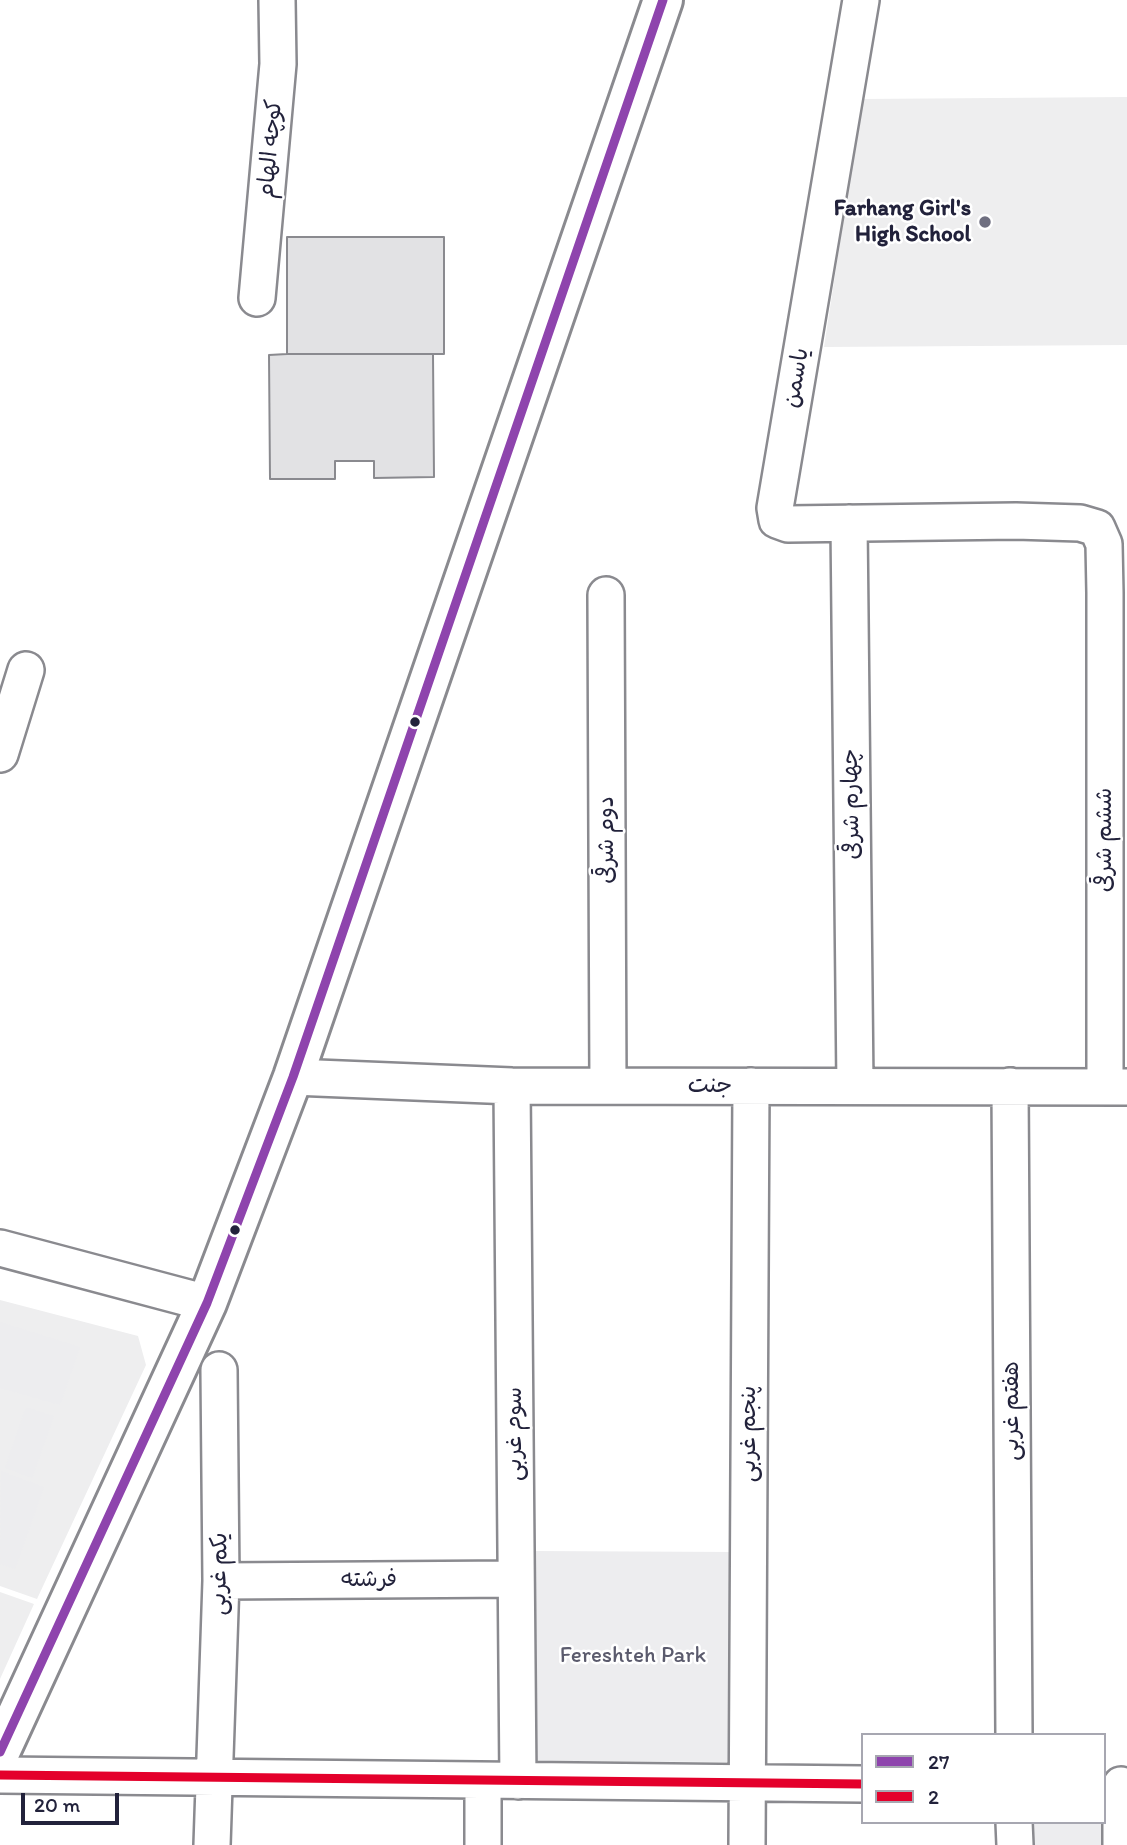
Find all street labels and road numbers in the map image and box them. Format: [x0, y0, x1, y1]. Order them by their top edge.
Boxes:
street label: کوچه الهام [253, 98, 289, 200]
street label: یاسمن [778, 346, 816, 410]
street label: چهارم شرقی [837, 748, 867, 860]
street label: ششم شرقی [1091, 788, 1119, 892]
street label: دوم شرقی [593, 796, 621, 884]
street label: جنت [688, 1072, 732, 1100]
street label: هفتم غربی [998, 1361, 1026, 1461]
street label: پنجم غربی [735, 1386, 763, 1482]
street label: سوم غربی [501, 1387, 529, 1481]
street label: یکم غربی [205, 1532, 235, 1616]
street label: فرشته [341, 1566, 397, 1594]

